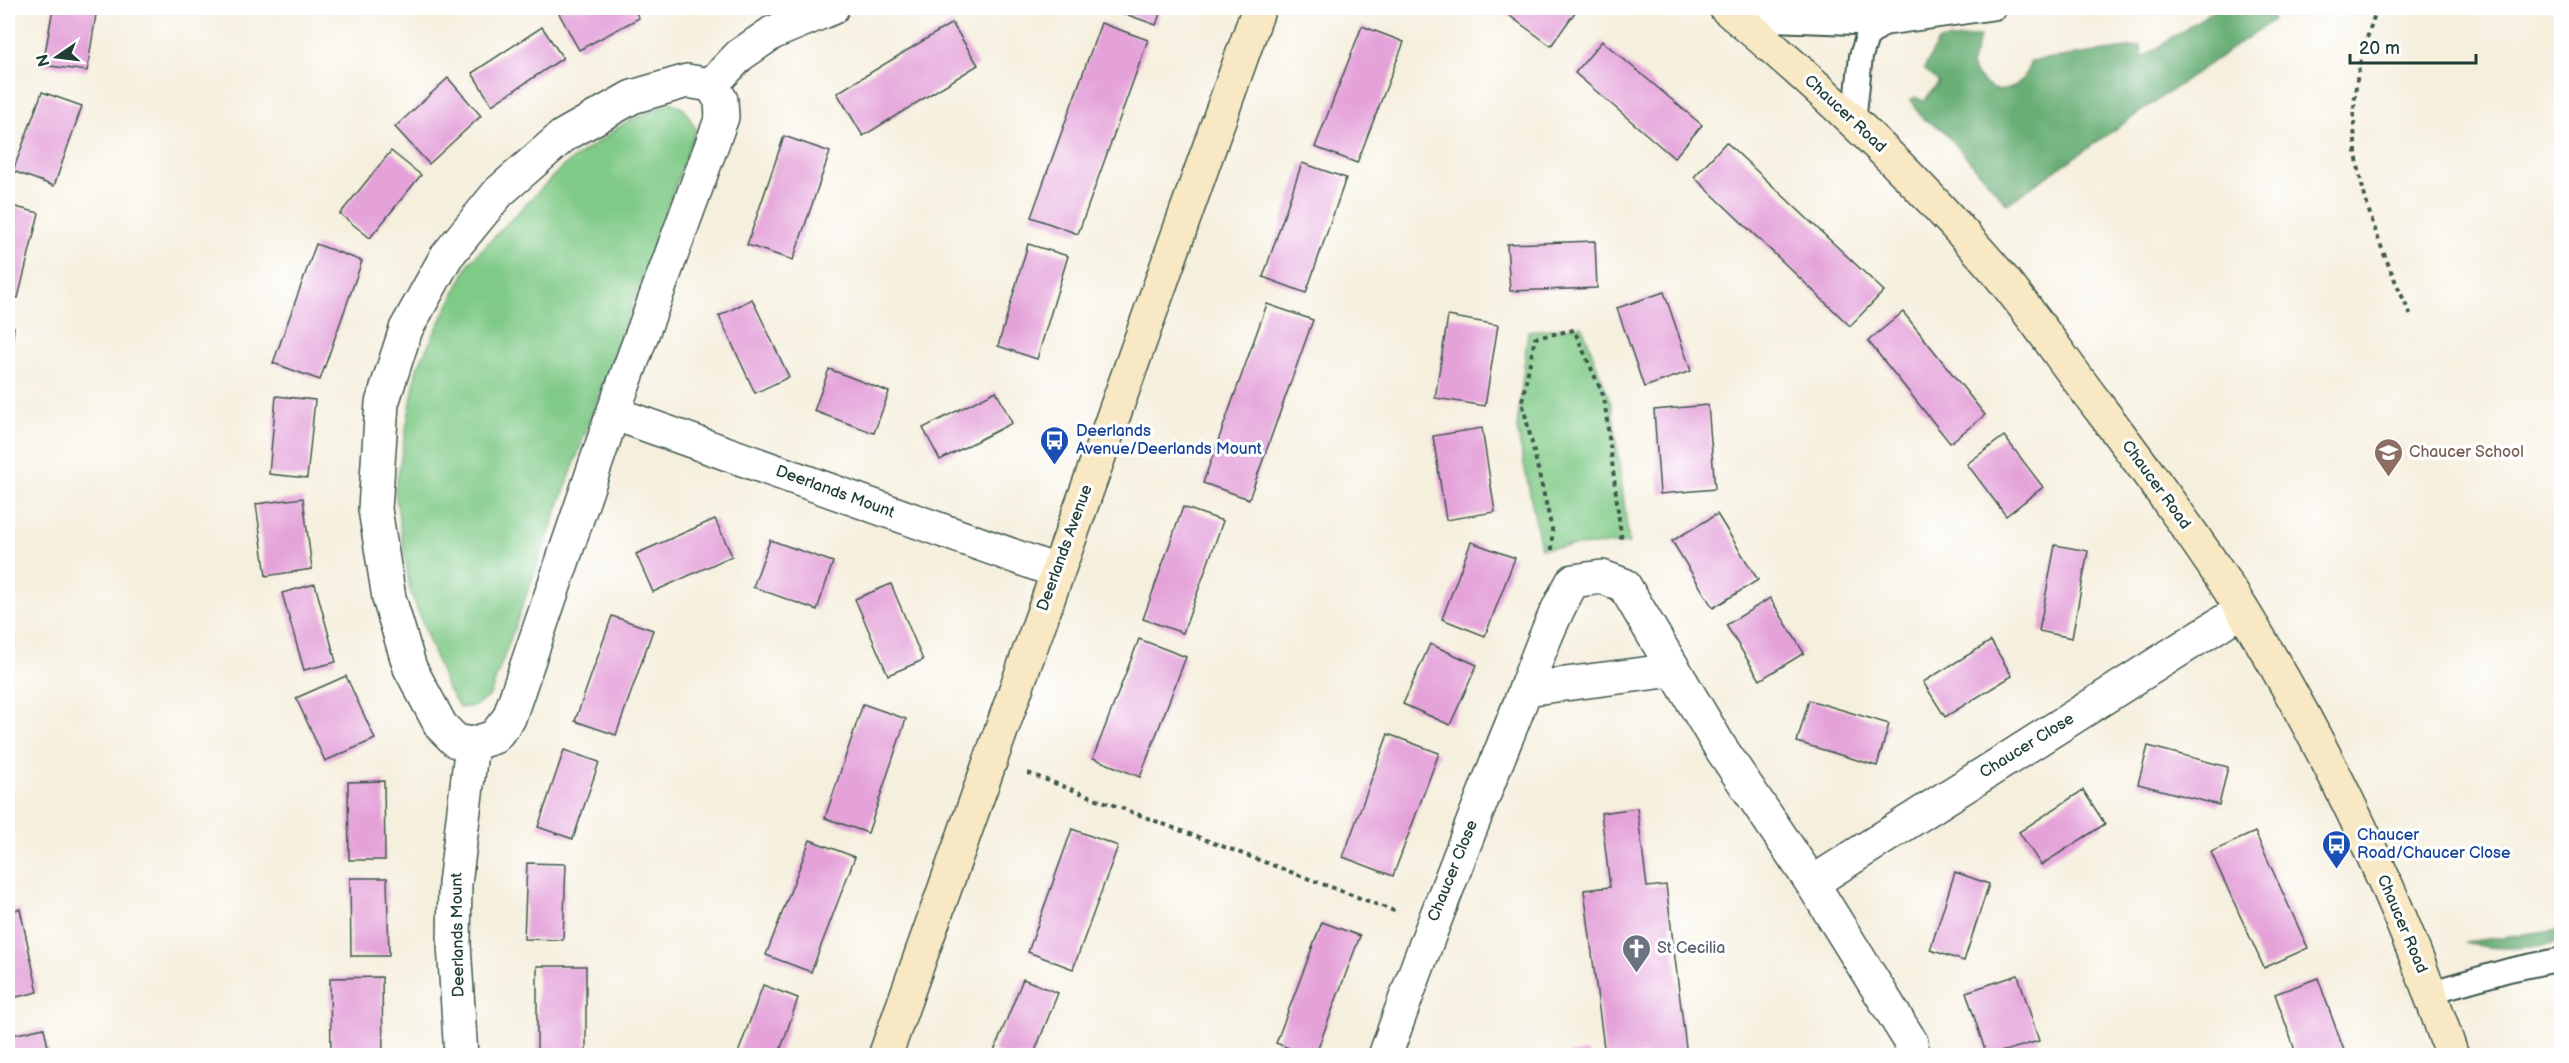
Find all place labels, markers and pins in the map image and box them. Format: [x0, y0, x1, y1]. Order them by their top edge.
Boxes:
place label: Deerlands Avenue/Deerlands Mount [1076, 422, 1262, 459]
bus stop icon: Deerlands Avenue/Deerlands Mount [1039, 424, 1071, 466]
school or university icon: Chaucer School [2372, 436, 2404, 478]
place label: Chaucer School [2409, 443, 2524, 462]
place label: Chaucer Road/Chaucer Close [2357, 826, 2511, 863]
bus stop icon: Chaucer Road/Chaucer Close [2320, 828, 2352, 870]
church icon: St Cecilia [1620, 932, 1652, 974]
place label: St Cecilia [1657, 939, 1725, 958]

